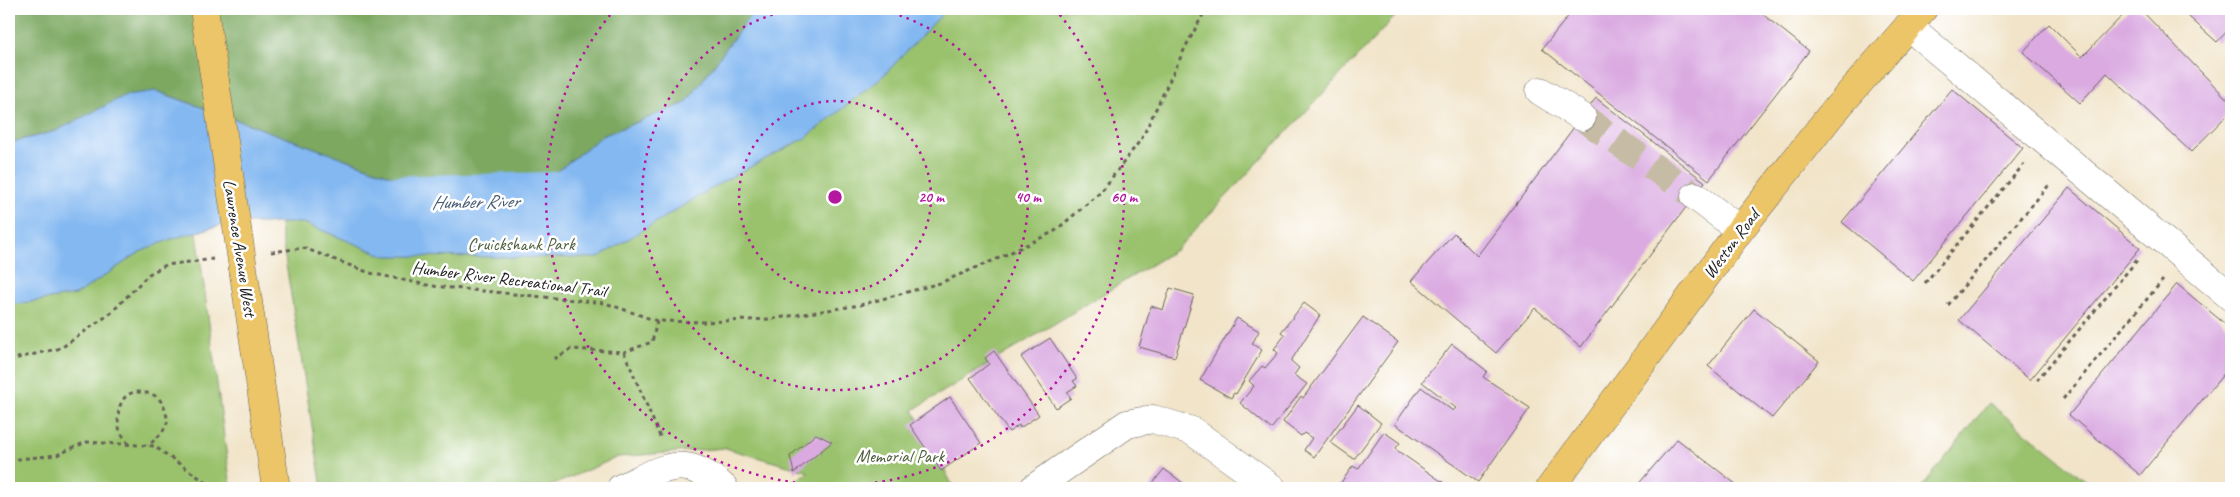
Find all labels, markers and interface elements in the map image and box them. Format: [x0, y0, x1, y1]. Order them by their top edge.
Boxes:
street label: Lawrence Avenue West [218, 178, 262, 320]
centre of rings [826, 188, 844, 206]
text: 20 m [918, 188, 945, 207]
text: 40 m [1015, 188, 1042, 207]
text: 60 m [1111, 188, 1138, 207]
water label: Humber River [431, 189, 522, 215]
street label: Weston Road [1698, 203, 1766, 283]
park label: Cruickshank Park [467, 233, 576, 255]
street label: Humber River Recreational Trail [411, 256, 610, 302]
park label: Memorial Park [856, 445, 945, 467]

